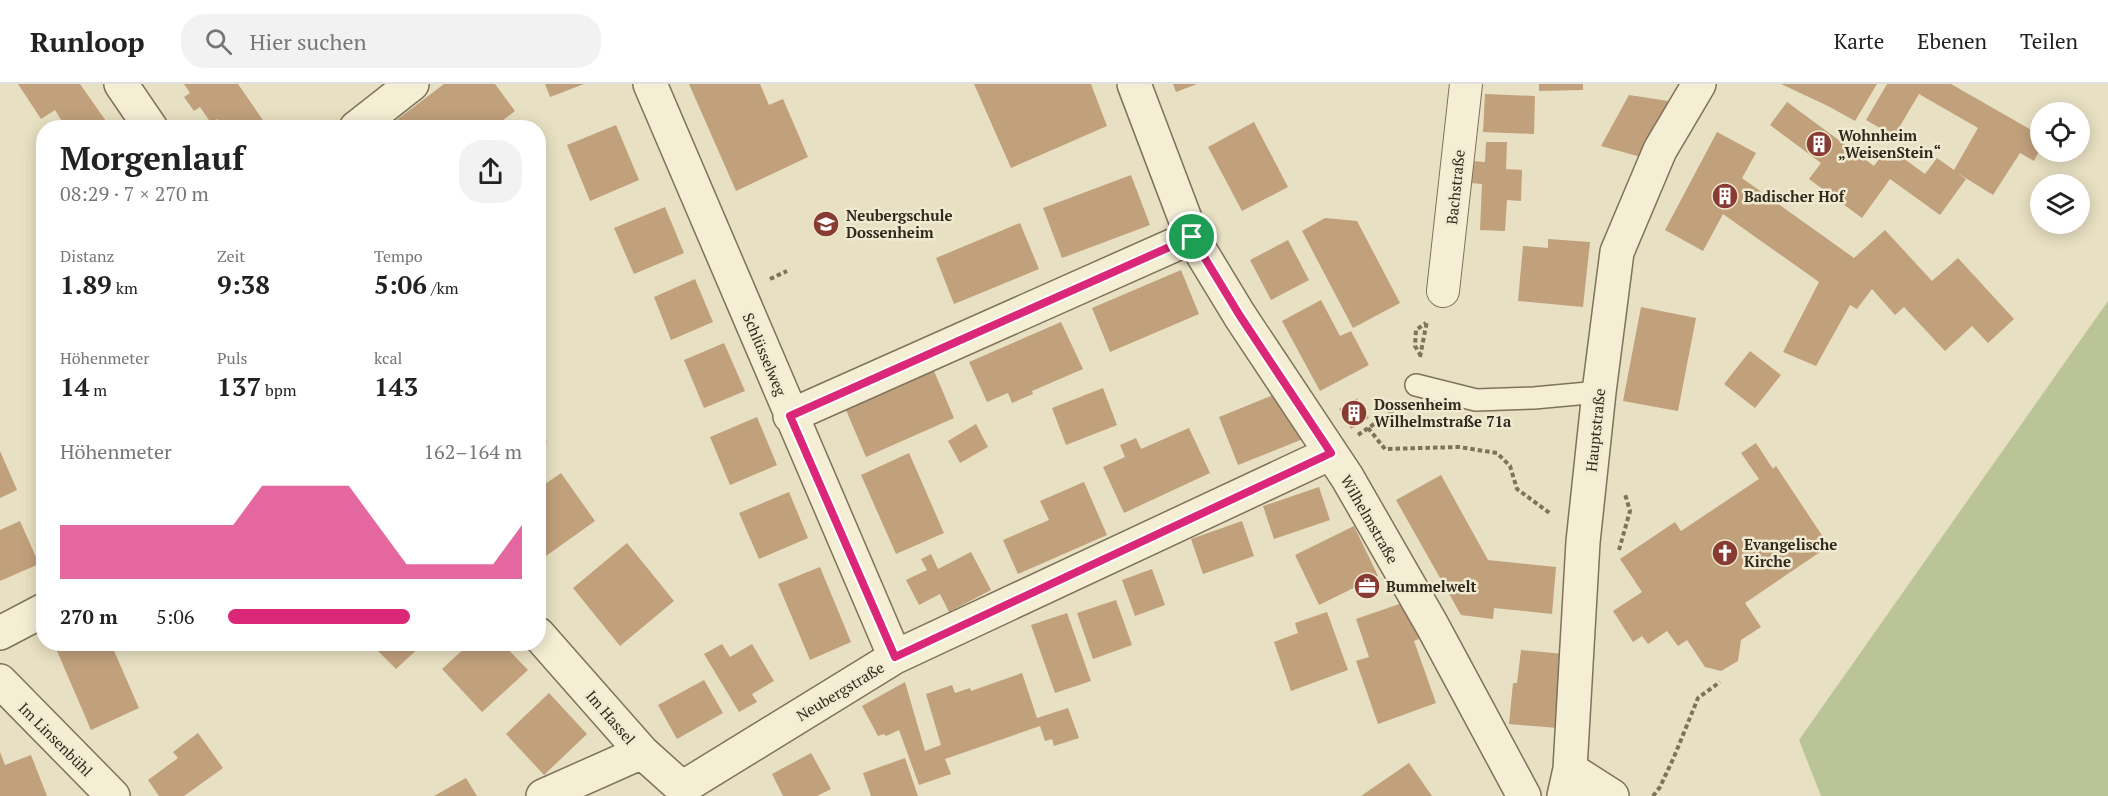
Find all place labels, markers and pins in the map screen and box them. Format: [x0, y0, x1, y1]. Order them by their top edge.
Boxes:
place label: Wohnheim „WeisenStein“ [1838, 125, 1941, 162]
building icon: Wohnheim „WeisenStein“ [1804, 129, 1834, 159]
building icon: Badischer Hof [1710, 181, 1740, 211]
place label: Badischer Hof [1744, 186, 1846, 206]
place label: Neubergschule Dossenheim [846, 205, 953, 242]
school or university icon: Neubergschule Dossenheim [811, 209, 841, 239]
pin [1166, 211, 1217, 262]
place label: Dossenheim Wilhelmstraße 71a [1374, 394, 1512, 431]
building icon: Dossenheim Wilhelmstraße 71a [1339, 398, 1369, 428]
place label: Evangelische Kirche [1744, 534, 1837, 571]
church icon: Evangelische Kirche [1710, 538, 1740, 568]
office icon: Bummelwelt [1352, 571, 1382, 601]
place label: Bummelwelt [1386, 576, 1476, 596]

